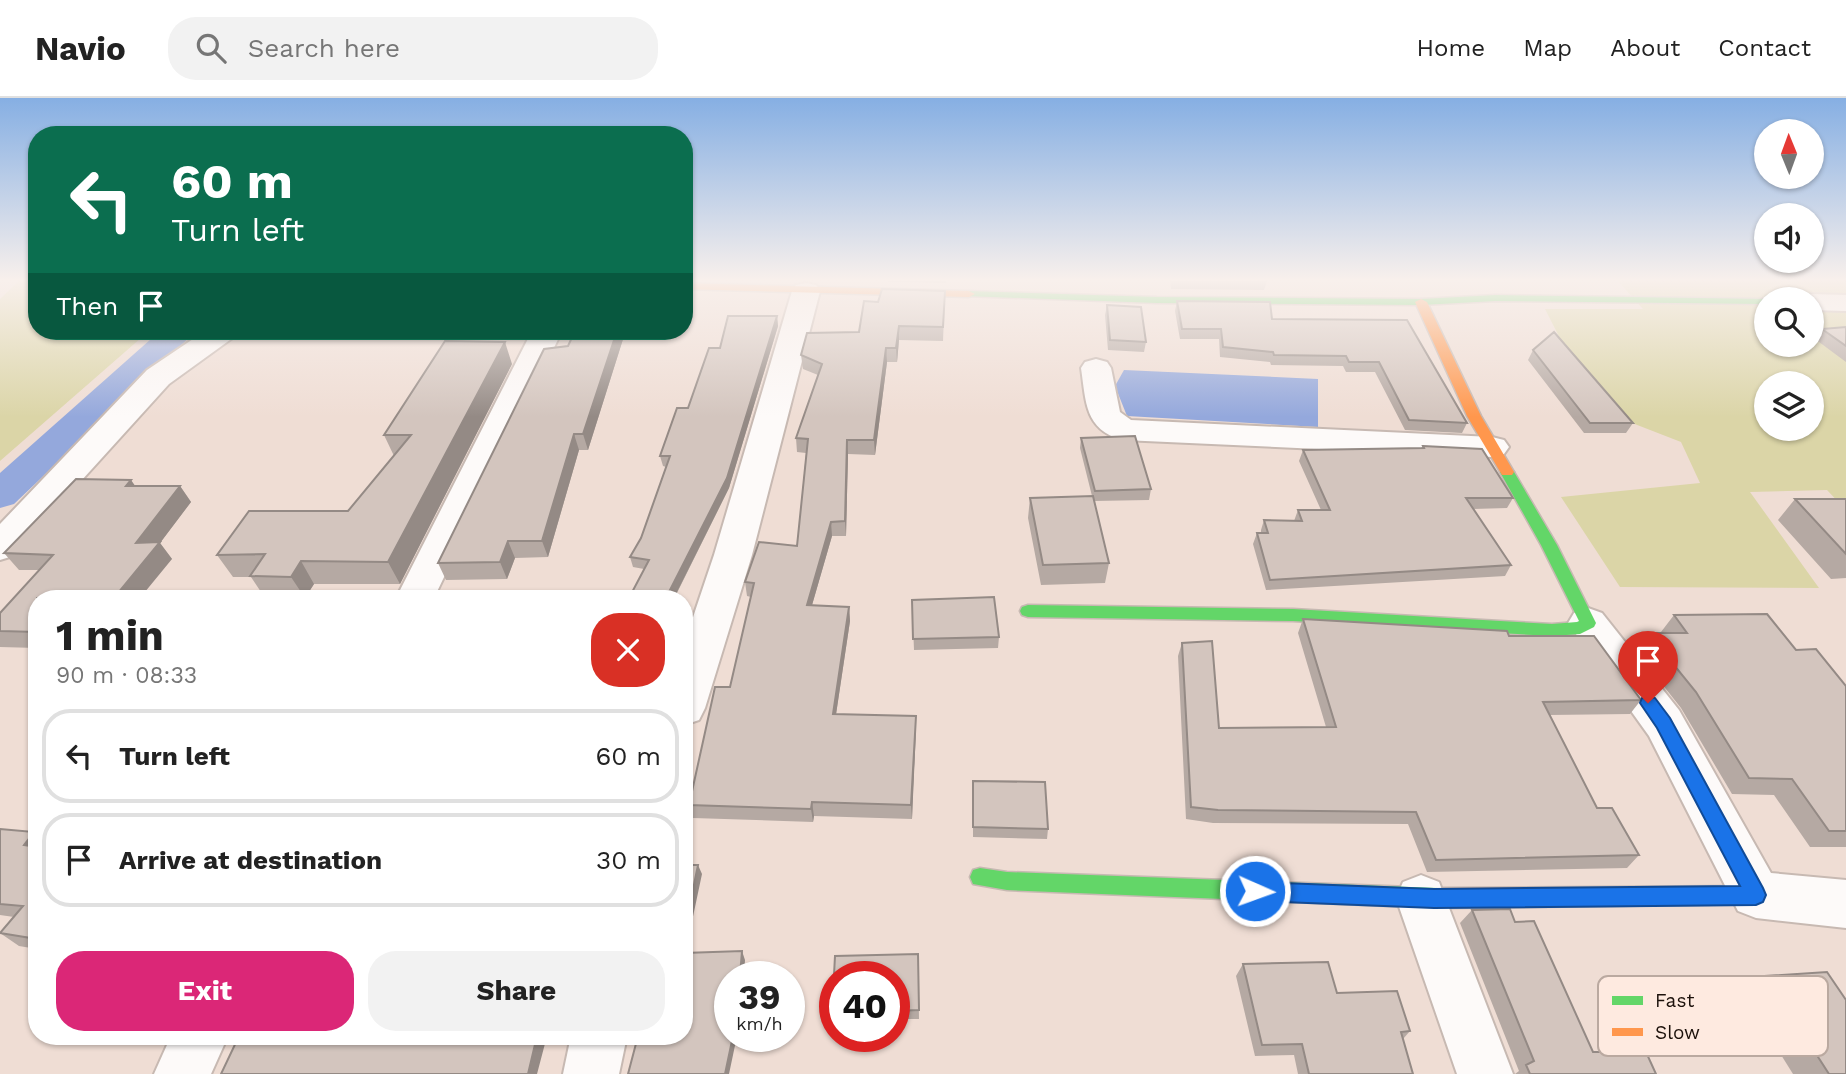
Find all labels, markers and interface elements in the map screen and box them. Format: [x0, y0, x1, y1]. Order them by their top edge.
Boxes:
search box [168, 17, 658, 80]
text: Navio [35, 29, 126, 68]
icon: search [192, 29, 230, 67]
text: Search here [248, 33, 400, 63]
text: Home [1417, 34, 1485, 62]
text: Map [1523, 34, 1572, 62]
text: About [1610, 34, 1680, 62]
text: Contact [1718, 34, 1811, 62]
north arrow [1754, 119, 1824, 189]
map controls [1754, 119, 1824, 441]
text: 60 m [171, 152, 293, 210]
icon: left [56, 154, 147, 245]
button: sound [1754, 203, 1824, 273]
text: Turn left [171, 211, 304, 249]
icon: arrive [132, 287, 170, 325]
button: search [1754, 287, 1824, 357]
text: Then [56, 291, 118, 321]
button: layers [1754, 371, 1824, 441]
text: 1 min [56, 611, 164, 660]
button: close [591, 613, 665, 687]
pin [1618, 631, 1678, 703]
icon: arrive [1629, 642, 1667, 680]
text: 90 m · 08:33 [56, 662, 197, 689]
icon: left [60, 737, 98, 775]
text: Turn left [119, 741, 230, 771]
text: 60 m [595, 741, 661, 771]
icon: arrive [60, 841, 98, 879]
text: Arrive at destination [119, 845, 382, 875]
text: 30 m [596, 845, 661, 875]
position arrow [1218, 854, 1292, 928]
button: Exit [56, 951, 354, 1031]
button: Share [368, 951, 665, 1031]
speed limit sign: 40 [819, 961, 910, 1052]
text: 39 [738, 976, 781, 1018]
legend [1598, 976, 1828, 1056]
text: Fast [1655, 989, 1694, 1012]
text: km/h [736, 1013, 783, 1034]
text: Slow [1655, 1021, 1700, 1044]

